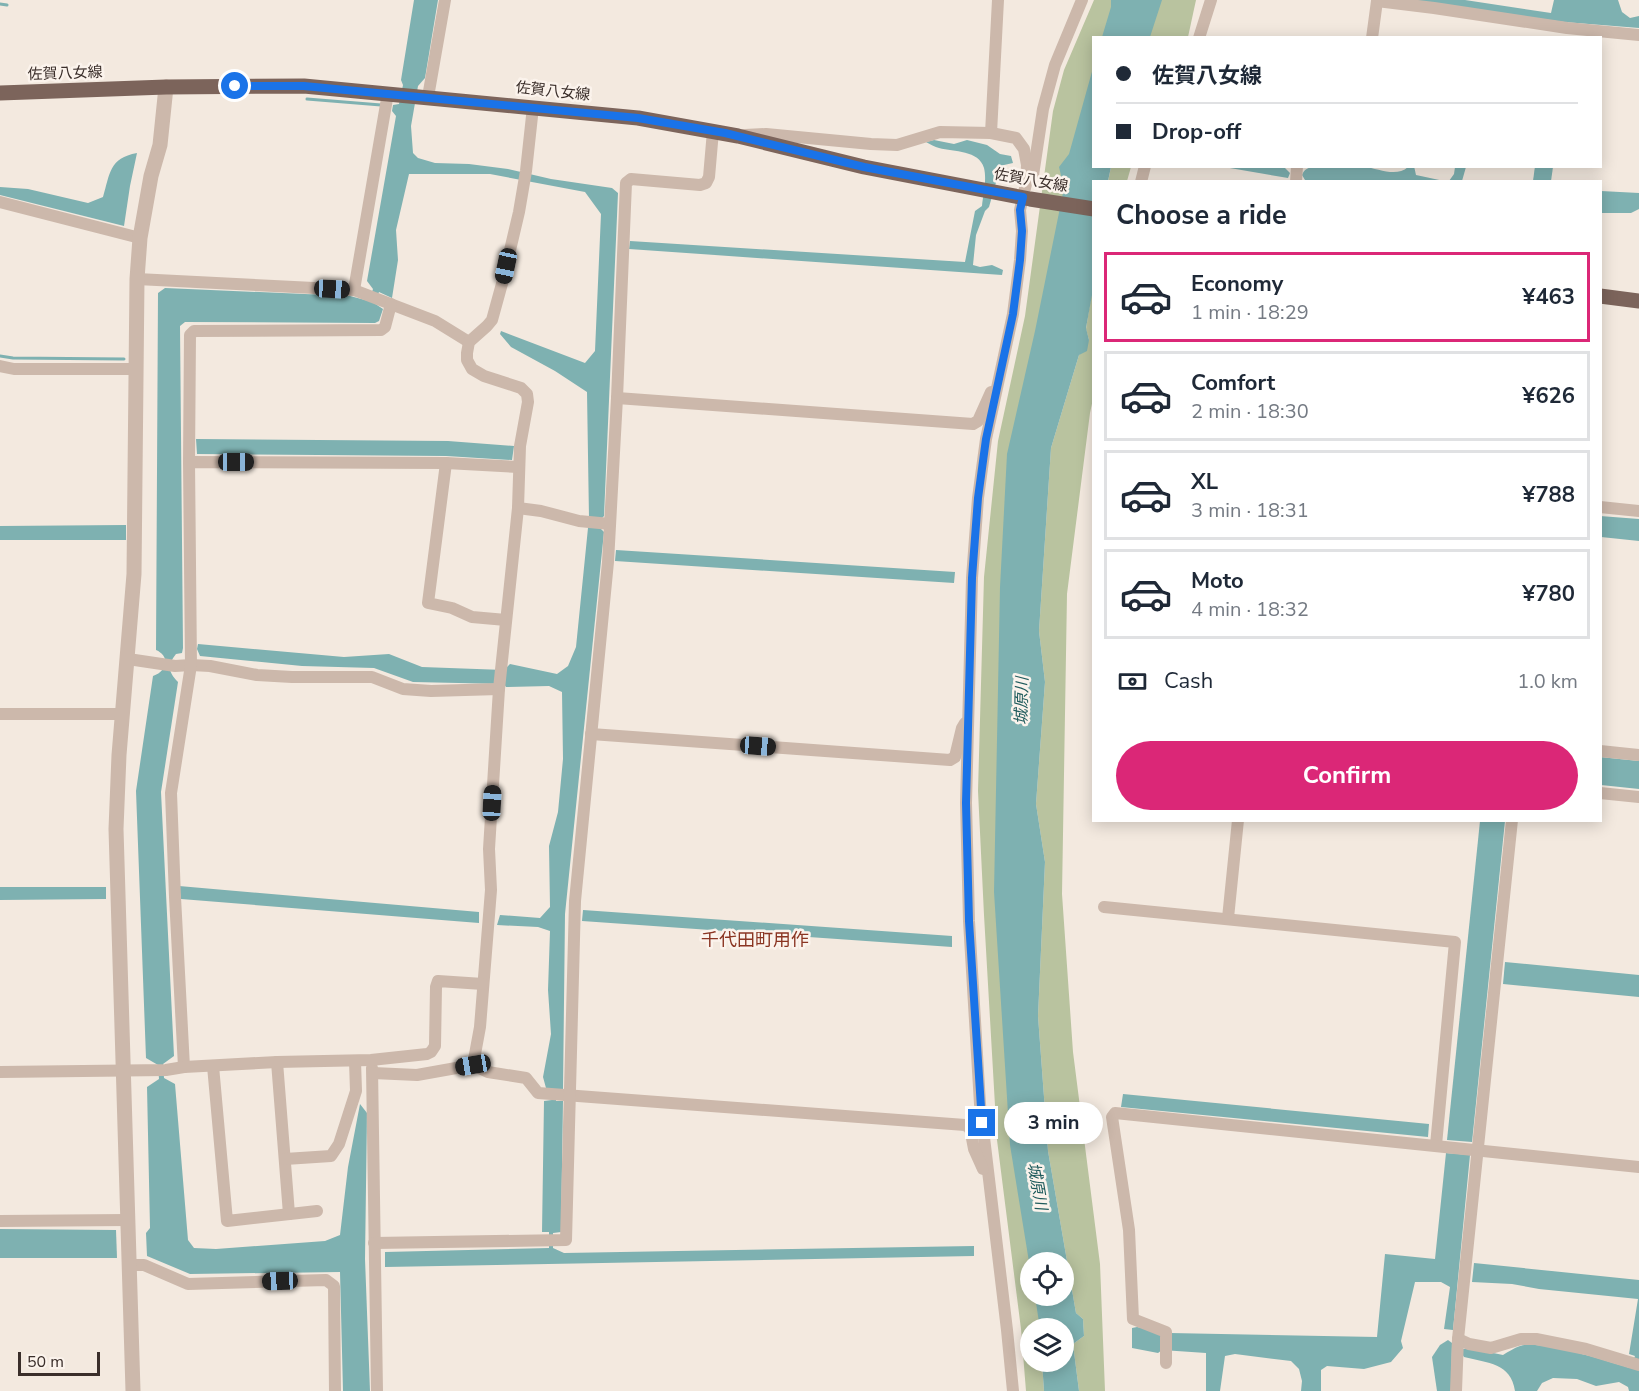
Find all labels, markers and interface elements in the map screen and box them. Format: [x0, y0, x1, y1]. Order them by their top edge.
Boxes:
text: 佐賀八女線 [1152, 61, 1262, 91]
street label: 佐賀八女線 [27, 62, 103, 84]
route start [221, 72, 248, 99]
street label: 佐賀八女線 [515, 77, 591, 105]
text: Drop-off [1152, 117, 1241, 147]
street label: 佐賀八女線 [992, 164, 1070, 196]
text: Choose a ride [1116, 197, 1287, 234]
car [493, 247, 519, 285]
text: Economy [1191, 269, 1283, 299]
icon: car [1119, 270, 1173, 324]
car [314, 279, 350, 299]
text: ¥463 [1522, 282, 1575, 312]
text: 1 min · 18:29 [1191, 299, 1309, 326]
text: Comfort [1191, 368, 1275, 398]
icon: car [1119, 369, 1173, 423]
text: ¥626 [1522, 381, 1575, 411]
text: 2 min · 18:30 [1191, 398, 1309, 425]
car [218, 453, 254, 471]
text: XL [1191, 467, 1218, 497]
icon: car [1119, 468, 1173, 522]
text: ¥788 [1522, 480, 1575, 510]
text: 3 min · 18:31 [1191, 497, 1309, 524]
text: Moto [1191, 566, 1244, 596]
icon: car [1119, 567, 1173, 621]
text: ¥780 [1522, 579, 1575, 609]
text: 4 min · 18:32 [1191, 596, 1309, 623]
icon: cash [1116, 665, 1149, 698]
text: Cash [1164, 666, 1213, 696]
text: 1.0 km [1517, 668, 1578, 695]
water label: 城原川 [1011, 675, 1033, 725]
car [739, 736, 777, 756]
button: Confirm [1116, 741, 1578, 810]
car [482, 785, 502, 821]
district label: 千代田町用作 [701, 928, 809, 952]
car [454, 1053, 492, 1077]
callout: 3 min [1003, 1102, 1102, 1144]
route end [968, 1109, 995, 1136]
text: 3 min [1028, 1109, 1079, 1136]
water label: 城原川 [1022, 1161, 1052, 1214]
map controls [1020, 1252, 1074, 1372]
button: locate [1020, 1252, 1074, 1306]
car [262, 1271, 298, 1291]
button: layers [1020, 1318, 1074, 1372]
scale bar [18, 1349, 100, 1376]
text: 50 m [27, 1351, 64, 1373]

